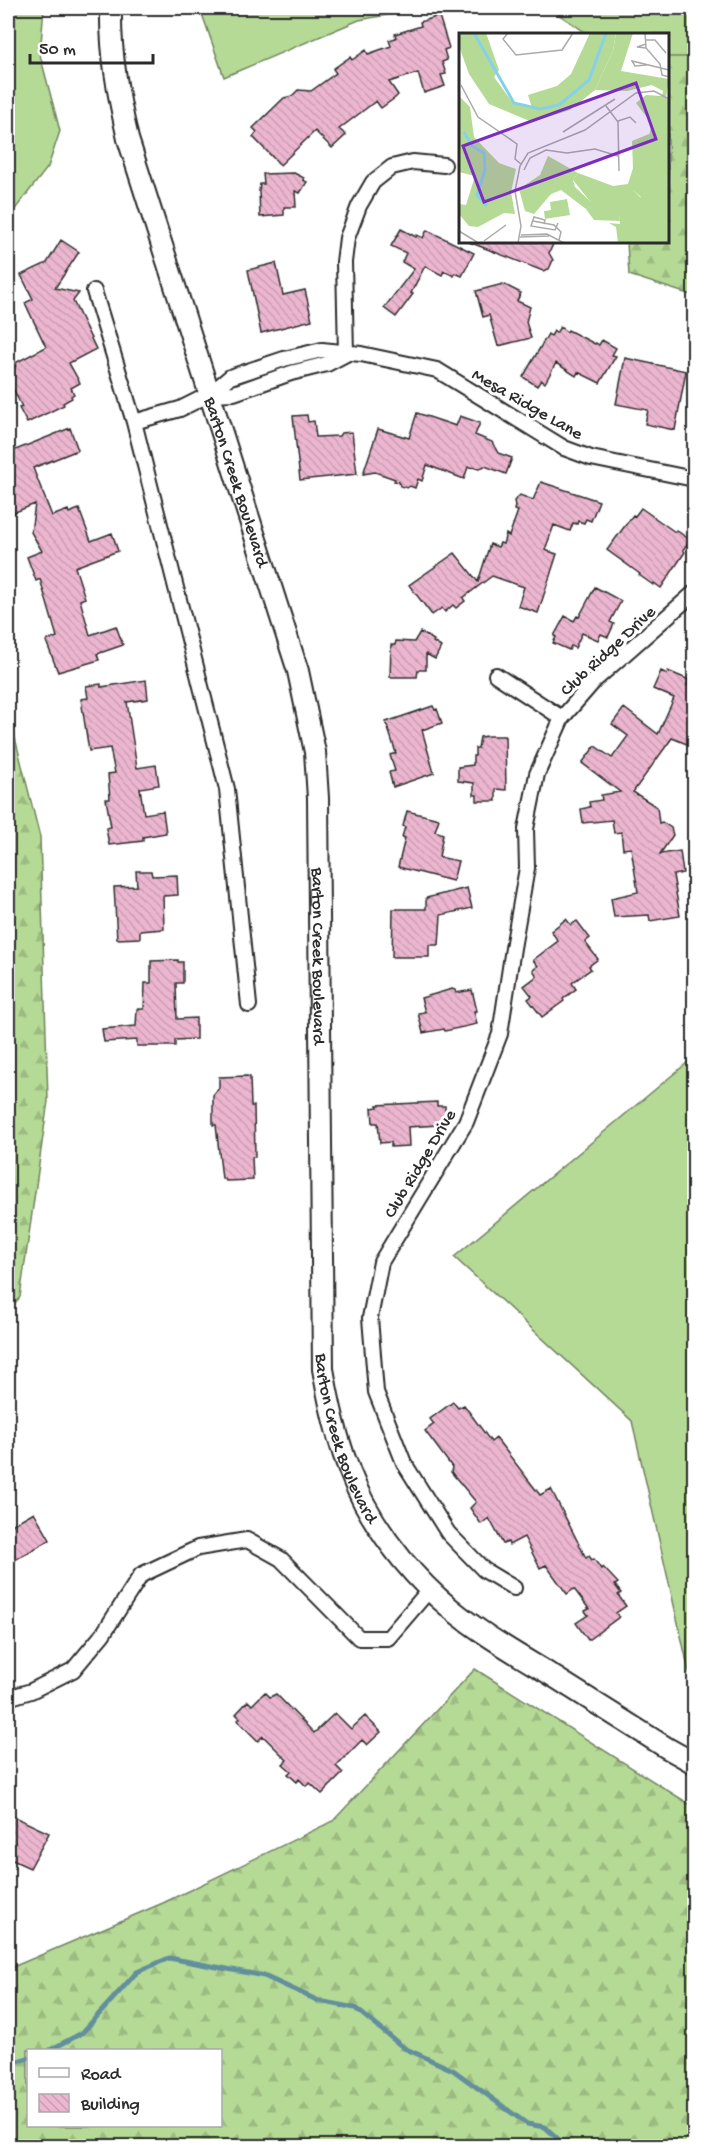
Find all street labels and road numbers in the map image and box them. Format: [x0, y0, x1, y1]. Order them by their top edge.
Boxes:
street label: Mesa Ridge Lane [467, 365, 587, 446]
street label: Barton Creek Boulevard [198, 394, 272, 571]
street label: Club Ridge Drive [557, 602, 661, 701]
street label: Barton Creek Boulevard [306, 866, 328, 1046]
street label: Club Ridge Drive [381, 1106, 462, 1222]
street label: Barton Creek Boulevard [310, 1352, 382, 1529]

